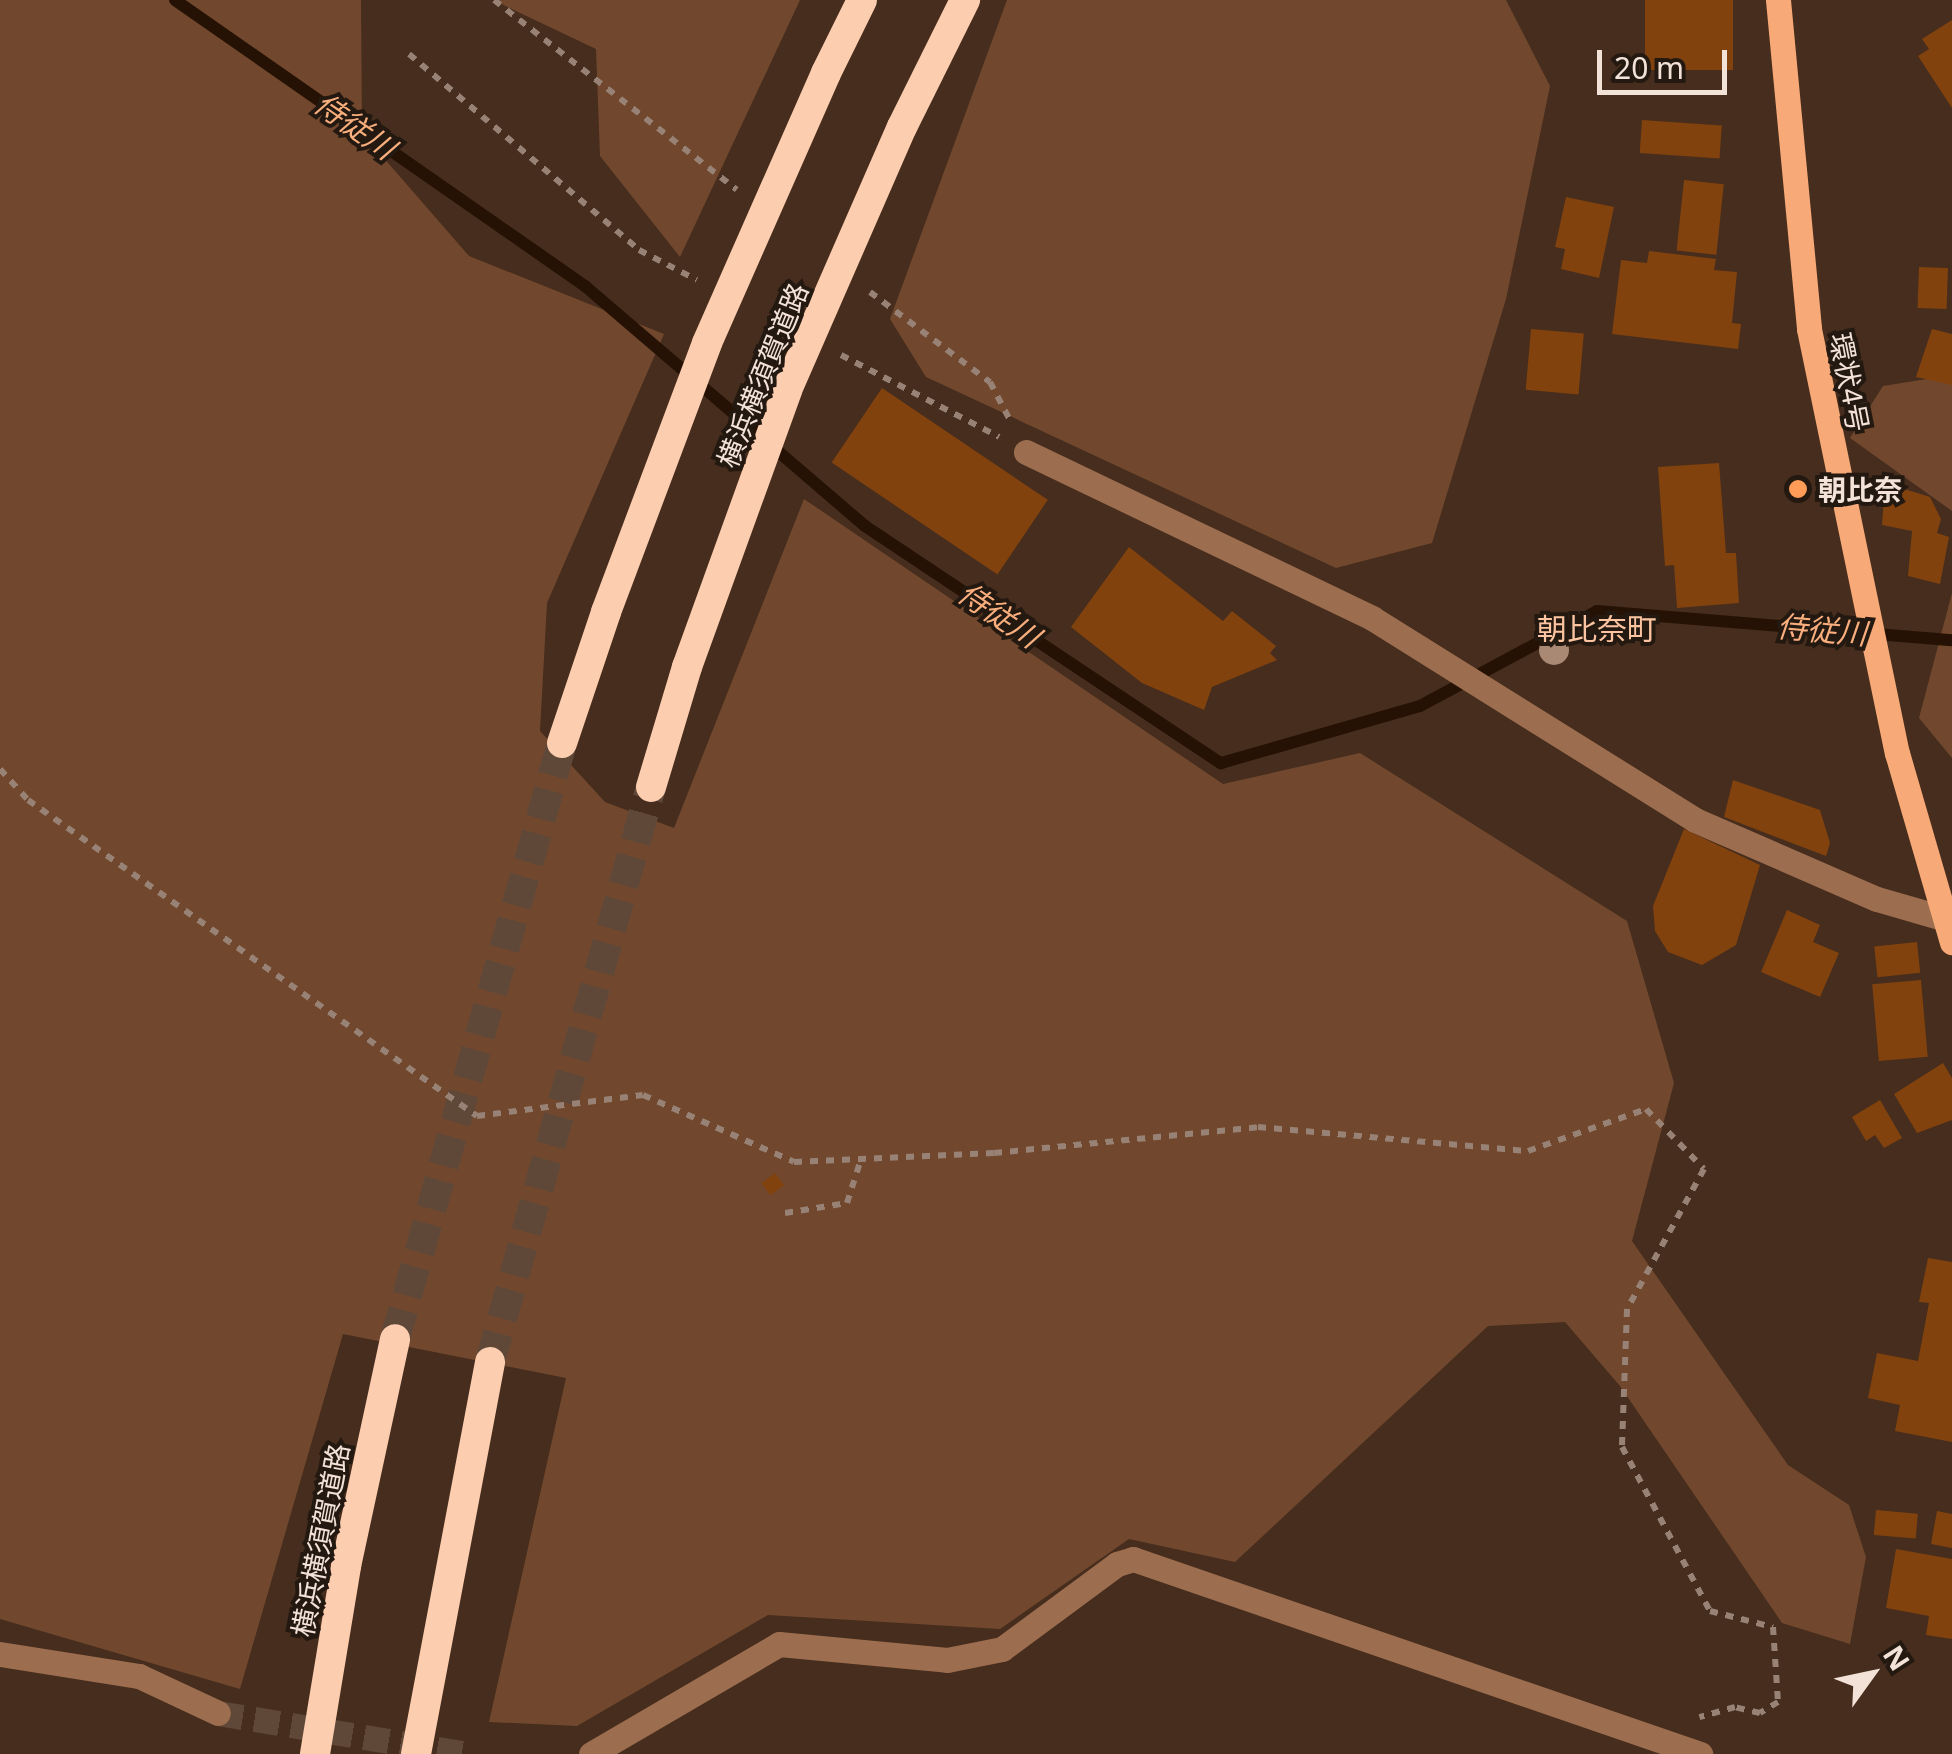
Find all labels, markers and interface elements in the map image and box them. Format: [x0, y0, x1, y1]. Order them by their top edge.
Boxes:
scale bar [1602, 30, 1732, 92]
text: 20 m [1614, 47, 1684, 88]
water label: 侍従川 [308, 85, 402, 167]
street label: 横浜横須賀道路 [710, 278, 814, 472]
street label: 環状4号 [1824, 330, 1876, 434]
place label: 朝比奈 [1818, 472, 1902, 506]
marker: 朝比奈 [1787, 478, 1809, 500]
water label: 侍従川 [952, 575, 1046, 655]
water label: 侍従川 [1776, 608, 1868, 652]
district label: 朝比奈町 [1537, 611, 1657, 647]
street label: 横浜横須賀道路 [285, 1441, 355, 1639]
north arrow [1822, 1624, 1922, 1724]
text: N [1875, 1638, 1919, 1678]

